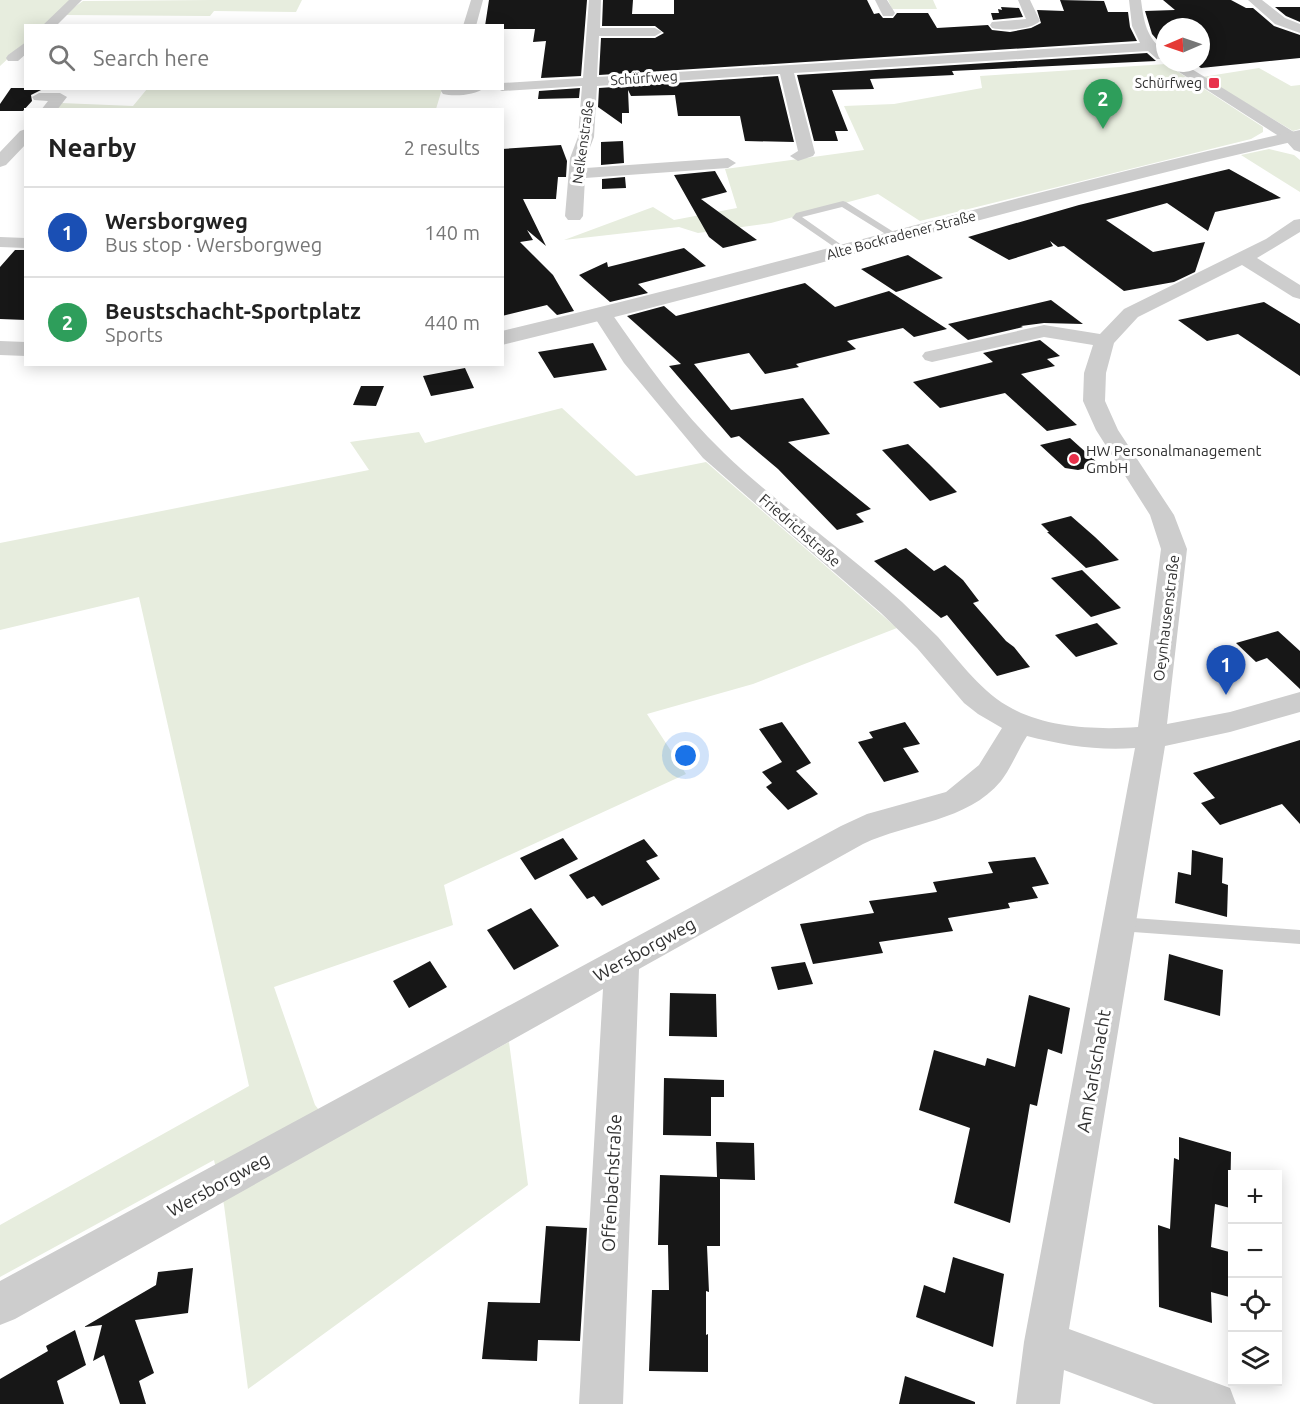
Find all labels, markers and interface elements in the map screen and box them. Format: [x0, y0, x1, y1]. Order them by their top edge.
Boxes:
north arrow [1156, 18, 1210, 72]
search box [24, 24, 504, 90]
icon: search [45, 41, 78, 74]
text: Search here [93, 45, 209, 70]
street label: Schürfweg [610, 68, 678, 88]
place label: Schürfweg [1135, 75, 1202, 91]
marker: Schürfweg [1207, 76, 1221, 90]
pin: 2 [1084, 80, 1122, 129]
street label: Nelkenstraße [569, 99, 597, 185]
text: Nearby [48, 133, 136, 162]
text: 2 results [404, 136, 480, 159]
street label: Alte Bockradener Straße [825, 207, 977, 263]
text: Wersborgweg [105, 208, 248, 233]
text: 1 [62, 221, 73, 244]
text: 140 m [424, 221, 480, 244]
text: Bus stop · Wersborgweg [105, 233, 322, 256]
text: Beustschacht-Sportplatz [105, 298, 361, 323]
text: 2 [62, 311, 73, 334]
text: 440 m [424, 311, 480, 334]
text: Sports [105, 323, 163, 346]
place label: HW Personalmanagement GmbH [1086, 442, 1262, 476]
marker: HW Personalmanagement GmbH [1067, 452, 1081, 466]
street label: Friedrichstraße [756, 490, 844, 570]
street label: Oeynhausenstraße [1150, 554, 1182, 682]
pin: 1 [1206, 646, 1246, 695]
your location [671, 741, 700, 770]
street label: Wersborgweg [590, 913, 698, 985]
street label: Am Karlschacht [1072, 1008, 1114, 1134]
street label: Offenbachstraße [597, 1114, 625, 1252]
street label: Wersborgweg [164, 1148, 272, 1220]
map controls [1228, 1170, 1282, 1386]
button: + [1228, 1170, 1282, 1224]
button: − [1228, 1224, 1282, 1278]
button: locate [1228, 1278, 1282, 1332]
button: layers [1228, 1332, 1282, 1386]

